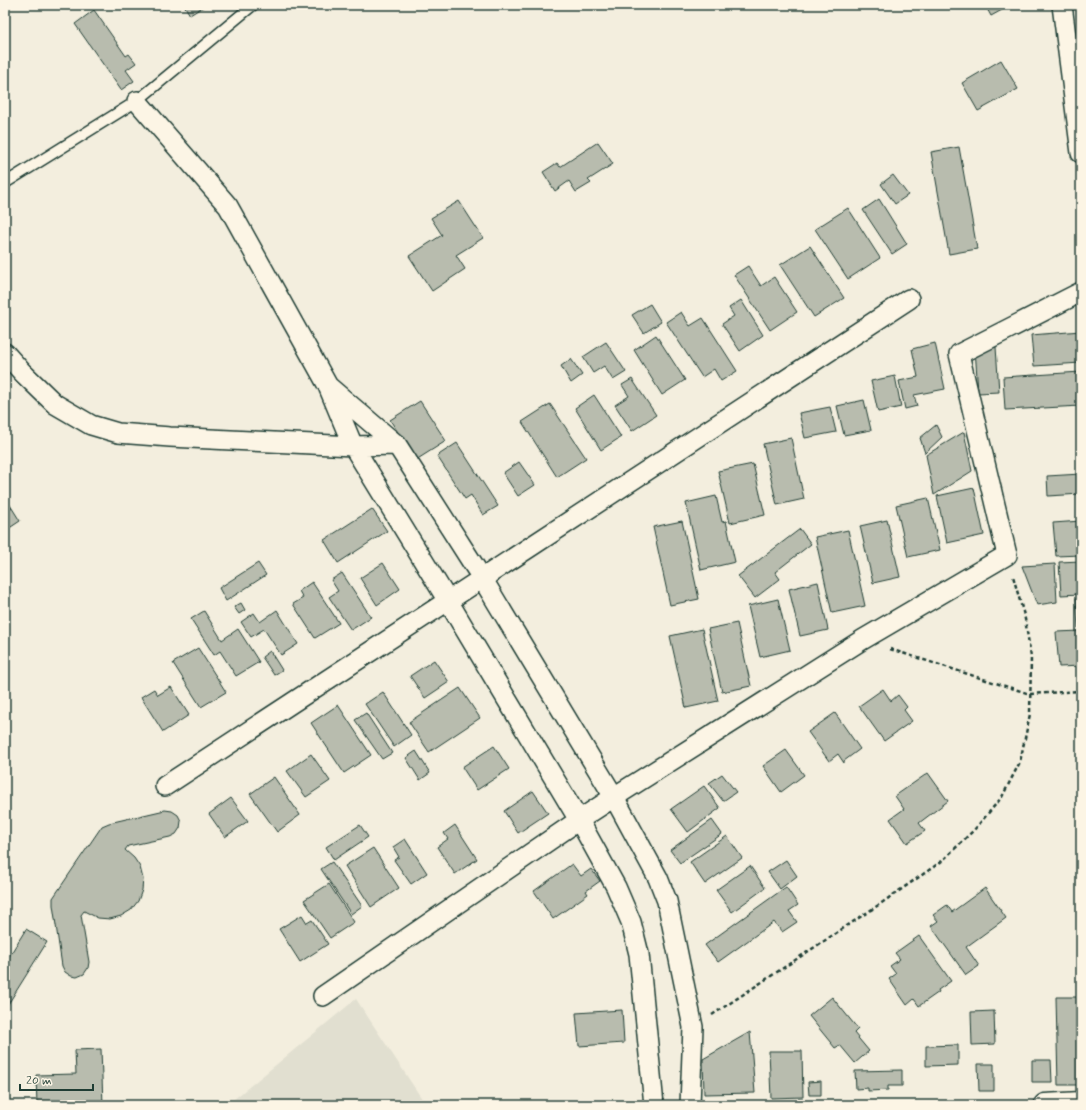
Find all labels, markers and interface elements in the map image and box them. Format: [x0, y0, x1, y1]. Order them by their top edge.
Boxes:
scale bar [20, 1066, 93, 1092]
text: 20 m [26, 1073, 52, 1089]

